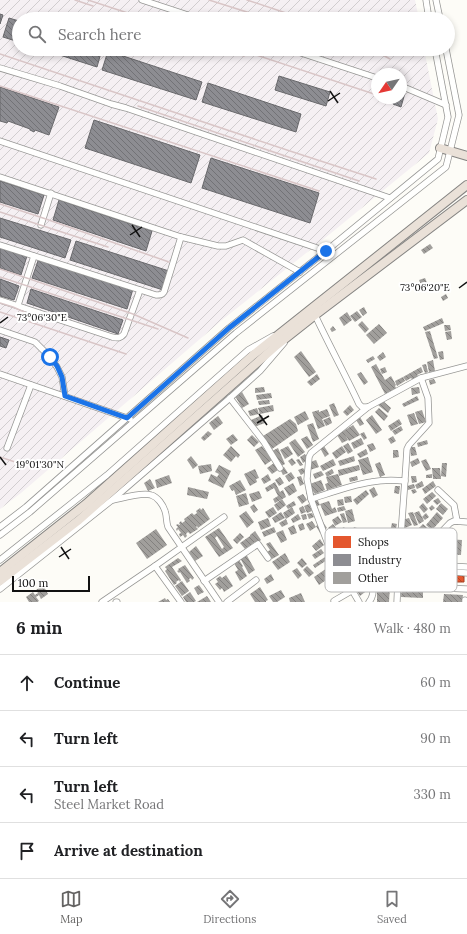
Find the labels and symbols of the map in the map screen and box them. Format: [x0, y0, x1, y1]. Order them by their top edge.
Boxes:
north arrow [371, 68, 407, 104]
route end [317, 242, 335, 260]
text: 73°06'20"E [400, 281, 450, 294]
text: 73°06'30"E [17, 311, 67, 324]
route start [41, 348, 59, 366]
text: 19°01'30"N [16, 458, 65, 471]
legend [325, 528, 457, 592]
text: Shops [358, 535, 389, 549]
text: Industry [358, 553, 402, 567]
text: Other [358, 571, 389, 585]
scale bar [12, 574, 90, 593]

